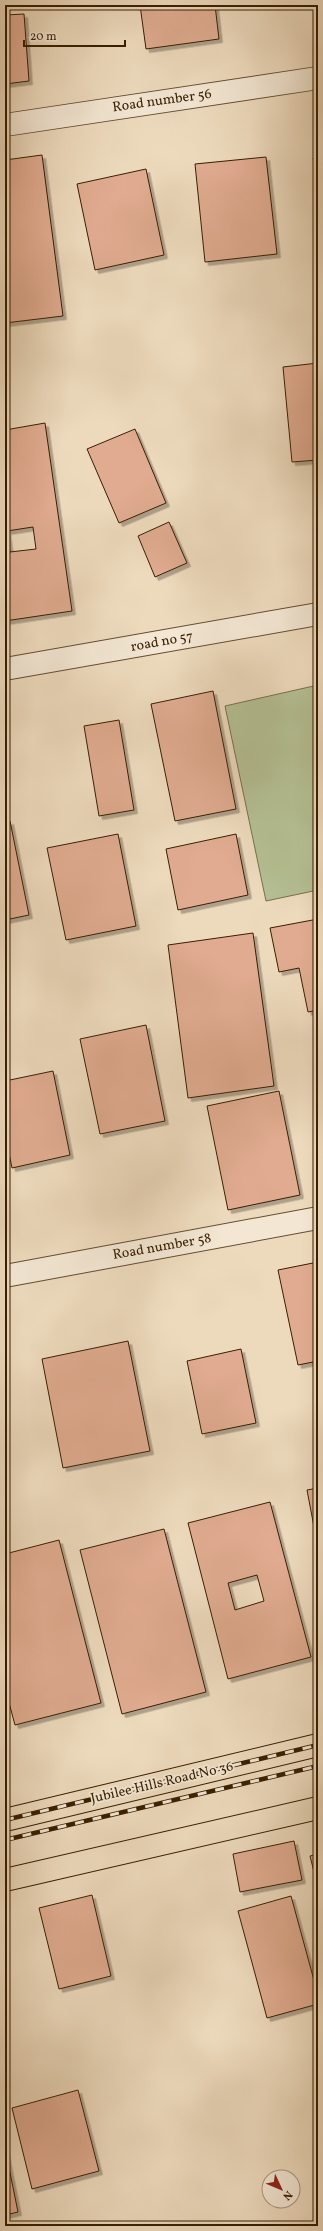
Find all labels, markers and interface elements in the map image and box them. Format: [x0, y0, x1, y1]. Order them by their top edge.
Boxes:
scale bar [24, 22, 125, 48]
text: 20 m [30, 29, 57, 45]
street label: Road number 56 [111, 85, 213, 117]
street label: road no 57 [129, 627, 195, 657]
street label: Road number 58 [111, 1229, 213, 1265]
street label: Jubilee Hills Road No 36 [89, 1757, 235, 1809]
north arrow [261, 2169, 301, 2209]
text: N [279, 2187, 295, 2203]

